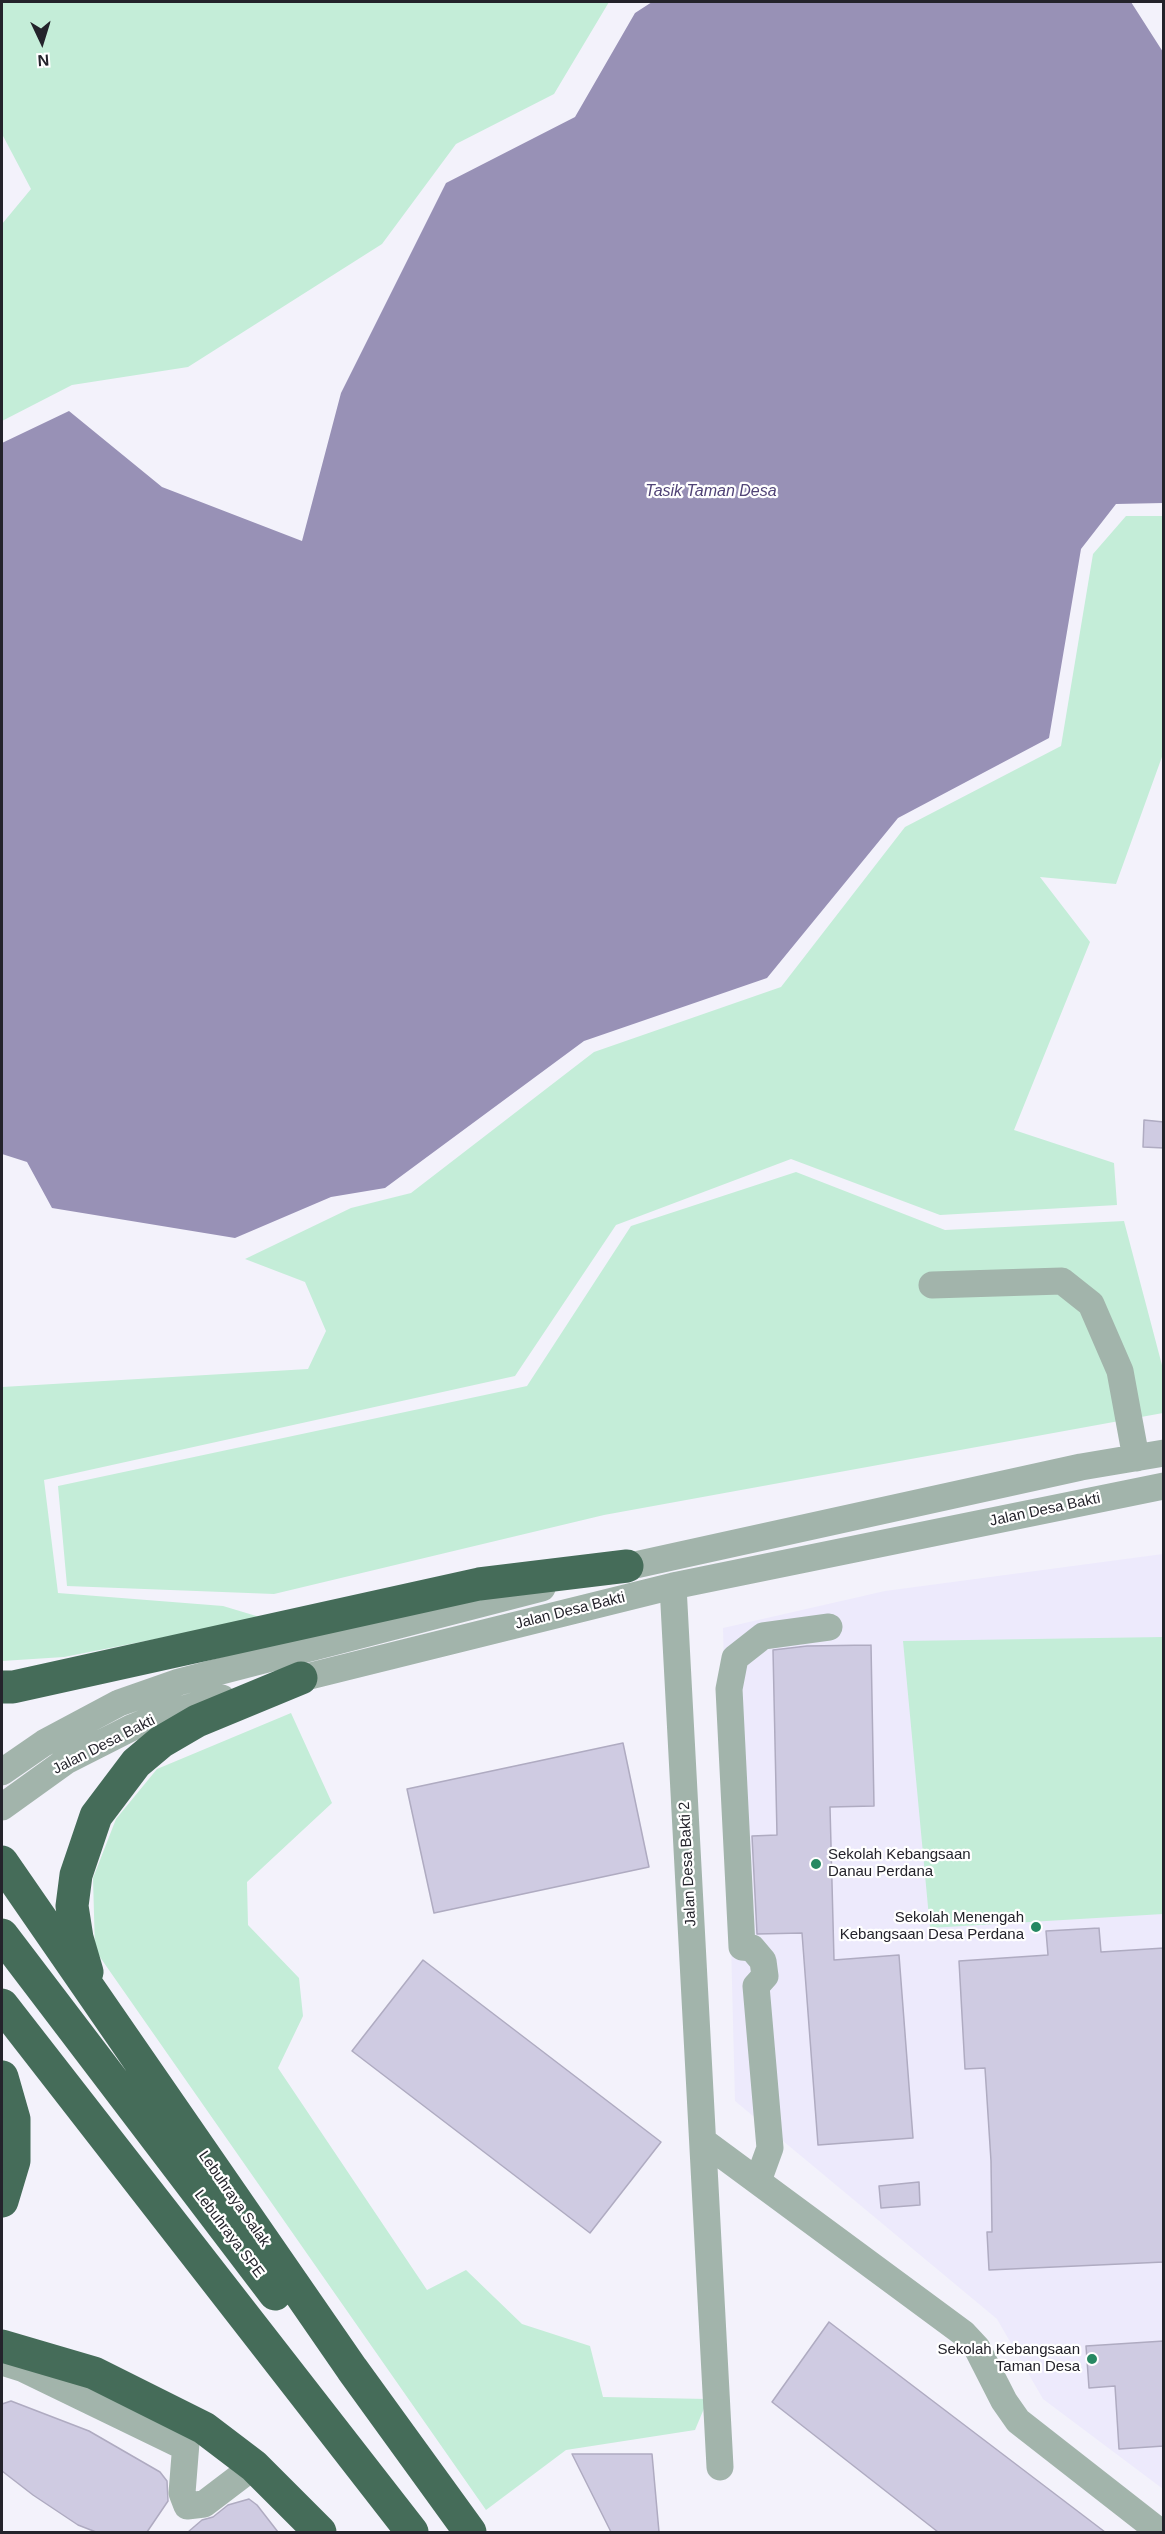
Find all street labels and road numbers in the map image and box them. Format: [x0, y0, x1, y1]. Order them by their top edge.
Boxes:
street label: Jalan Desa Bakti [988, 1489, 1102, 1531]
street label: Jalan Desa Bakti [513, 1589, 627, 1633]
street label: Jalan Desa Bakti [50, 1711, 158, 1779]
street label: Jalan Desa Bakti 2 [676, 1801, 700, 1927]
street label: Lebuhraya Salak [194, 2148, 274, 2250]
street label: Lebuhraya SPE [190, 2187, 268, 2281]

